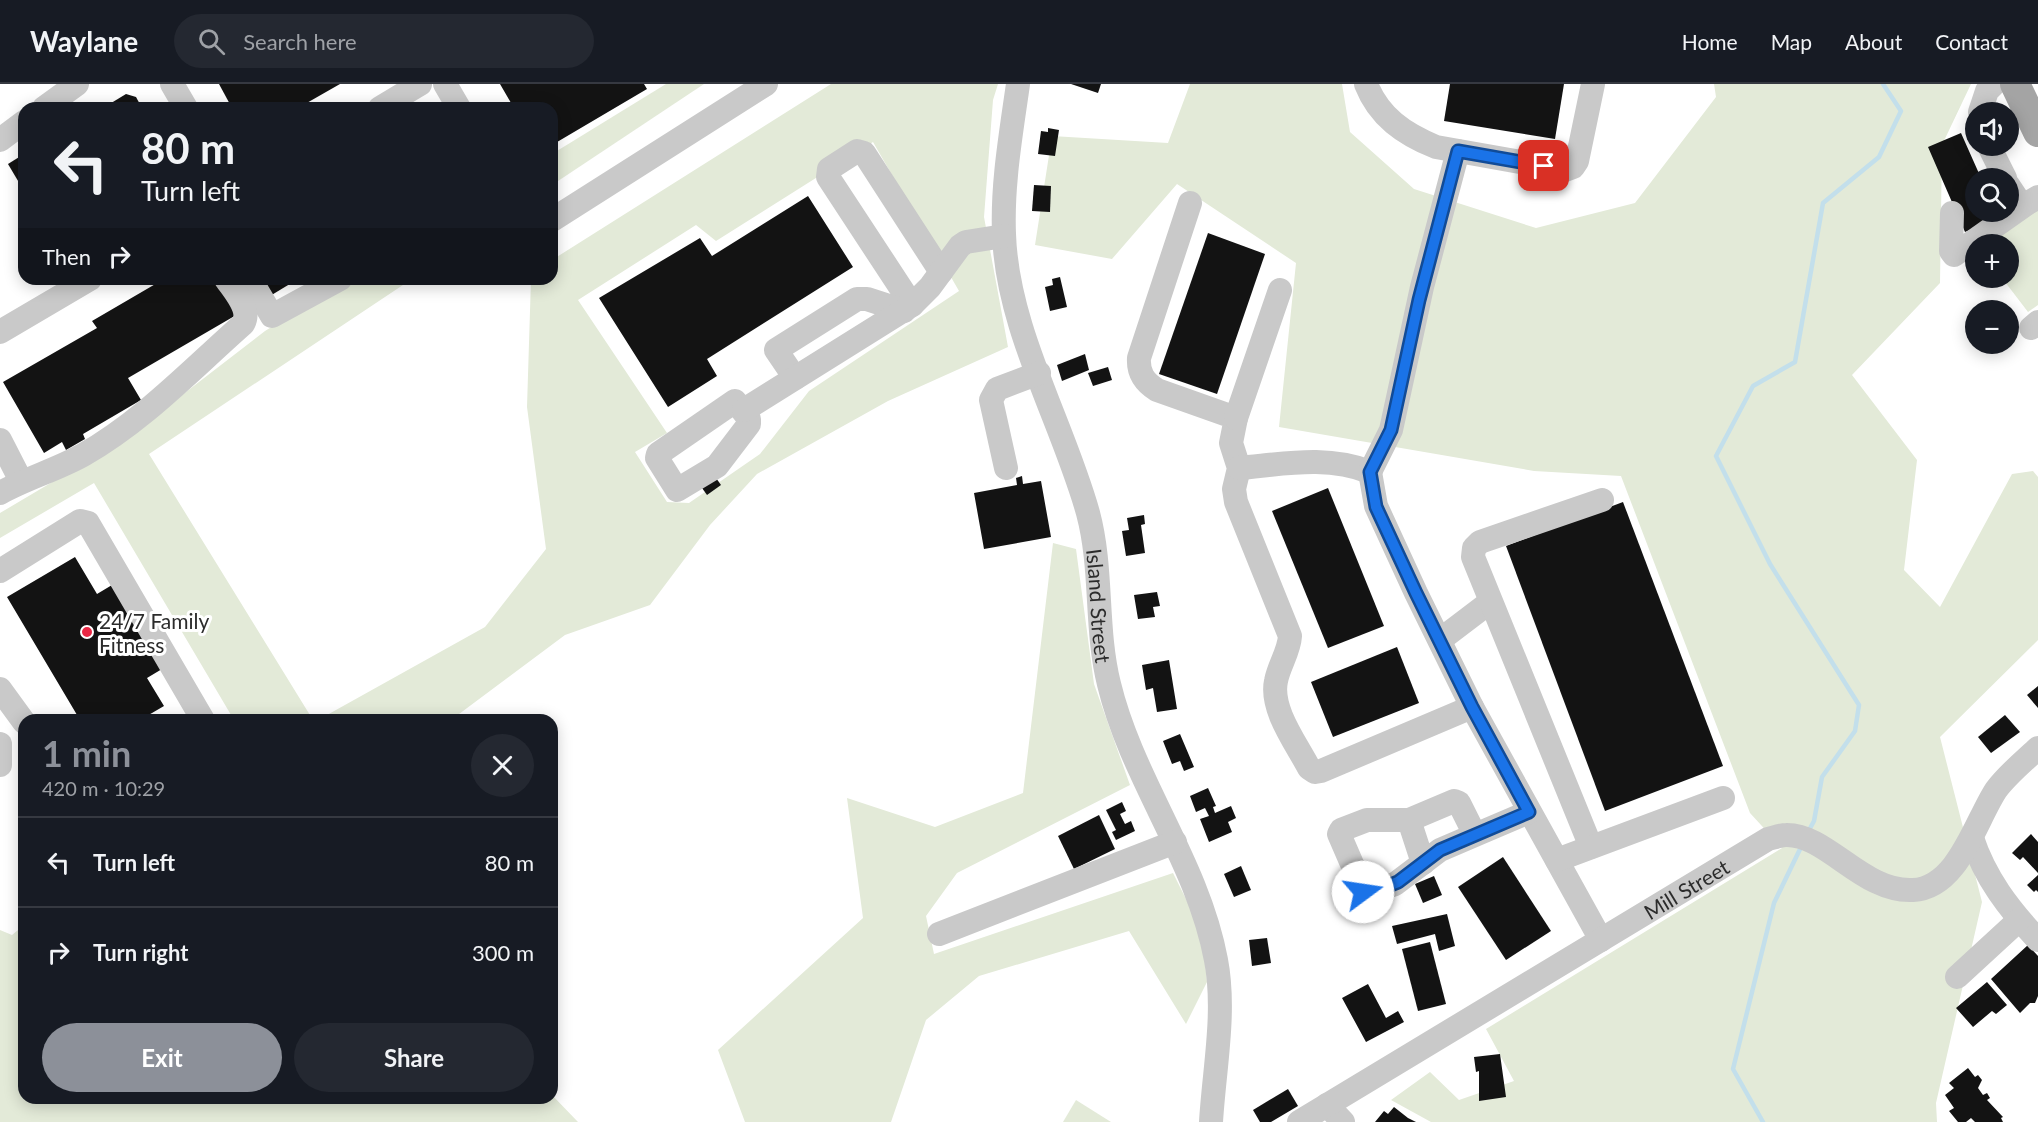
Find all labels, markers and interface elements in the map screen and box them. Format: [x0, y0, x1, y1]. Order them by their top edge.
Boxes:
search box [174, 14, 594, 68]
text: Waylane [30, 24, 138, 58]
icon: search [195, 25, 228, 58]
text: Search here [243, 28, 357, 55]
text: Home [1682, 29, 1738, 54]
text: Map [1771, 29, 1812, 54]
text: About [1845, 29, 1902, 54]
text: Contact [1935, 29, 2008, 54]
map controls [1965, 102, 2019, 354]
button: sound [1965, 102, 2019, 156]
text: 80 m [141, 123, 235, 173]
icon: left [42, 126, 120, 204]
pin [1518, 140, 1569, 191]
icon: arrive [1527, 149, 1560, 182]
button: search [1965, 168, 2019, 222]
text: Turn left [141, 174, 240, 207]
button: + [1965, 234, 2019, 288]
icon: right [103, 240, 136, 273]
text: Then [42, 243, 91, 270]
button: − [1965, 300, 2019, 354]
street label: Island Street [1082, 547, 1117, 665]
place label: 24/7 Family Fitness [99, 608, 209, 657]
marker: 24/7 Family Fitness [80, 625, 94, 639]
text: 1 min [42, 731, 131, 775]
button: close [471, 734, 534, 797]
text: 420 m · 10:29 [42, 776, 165, 800]
icon: left [42, 846, 75, 879]
text: Turn left [93, 849, 175, 876]
text: 80 m [485, 849, 534, 876]
street label: Mill Street [1639, 853, 1734, 924]
position arrow [1331, 860, 1395, 924]
icon: right [42, 936, 75, 969]
text: Turn right [93, 939, 188, 966]
text: 300 m [472, 939, 534, 966]
button: Exit [42, 1023, 282, 1092]
button: Share [294, 1023, 534, 1092]

